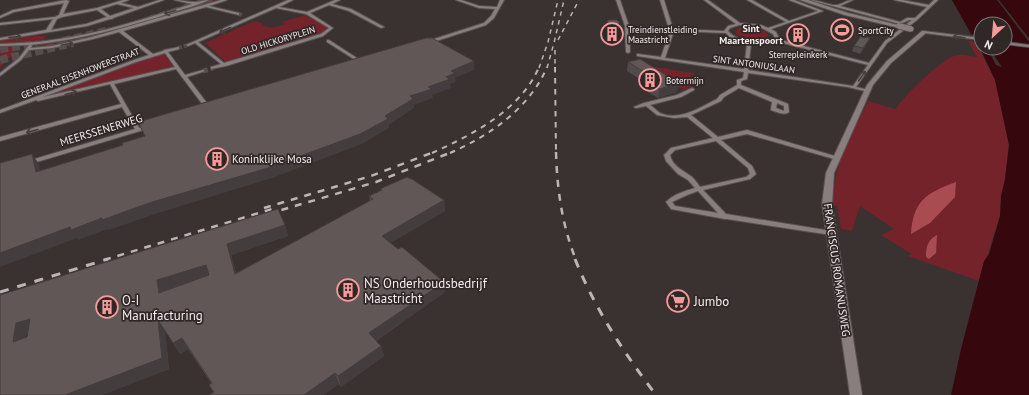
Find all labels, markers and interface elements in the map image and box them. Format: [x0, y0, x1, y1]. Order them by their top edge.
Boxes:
one-way arrow [164, 8, 176, 16]
north arrow [973, 16, 1013, 56]
sports icon: SportCity [829, 17, 855, 43]
building icon: Treindienstleiding Maastricht [599, 21, 625, 47]
district label: Sint Maartenspoort [719, 22, 783, 47]
building icon: Sterrepleinkerk [785, 22, 811, 48]
street label: OLD HICKORYPLEIN [240, 23, 316, 57]
place label: Treindienstleiding Maastricht [628, 24, 697, 45]
place label: SportCity [858, 25, 894, 36]
one-way arrow [219, 27, 231, 34]
one-way arrow [953, 33, 966, 41]
one-way arrow [8, 34, 21, 41]
text: N [982, 37, 995, 53]
one-way arrow [60, 40, 73, 48]
street label: GENERAAL EISENHOWERSTRAAT [19, 45, 141, 101]
place label: Sterrepleinkerk [769, 49, 828, 60]
street label: SINT ANTONIUSLAAN [712, 53, 796, 75]
building icon: Botermijn [637, 67, 663, 93]
one-way arrow [858, 70, 866, 81]
place label: Botermijn [666, 75, 704, 86]
one-way arrow [64, 89, 77, 97]
street label: MEERSSENERWEG [58, 111, 144, 149]
one-way arrow [25, 127, 38, 135]
building icon: Koninklijke Mosa [204, 146, 230, 172]
place label: Koninklijke Mosa [232, 152, 312, 166]
street label: FRANCISCUS ROMANUSWEG [821, 203, 853, 338]
place label: NS Onderhoudsbedrijf Maastricht [364, 275, 488, 307]
building icon: NS Onderhoudsbedrijf Maastricht [335, 277, 361, 303]
supermarket icon: Jumbo [665, 288, 691, 314]
place label: O-I Manufacturing [122, 292, 203, 324]
place label: Jumbo [693, 293, 729, 310]
building icon: O-I Manufacturing [94, 294, 120, 320]

